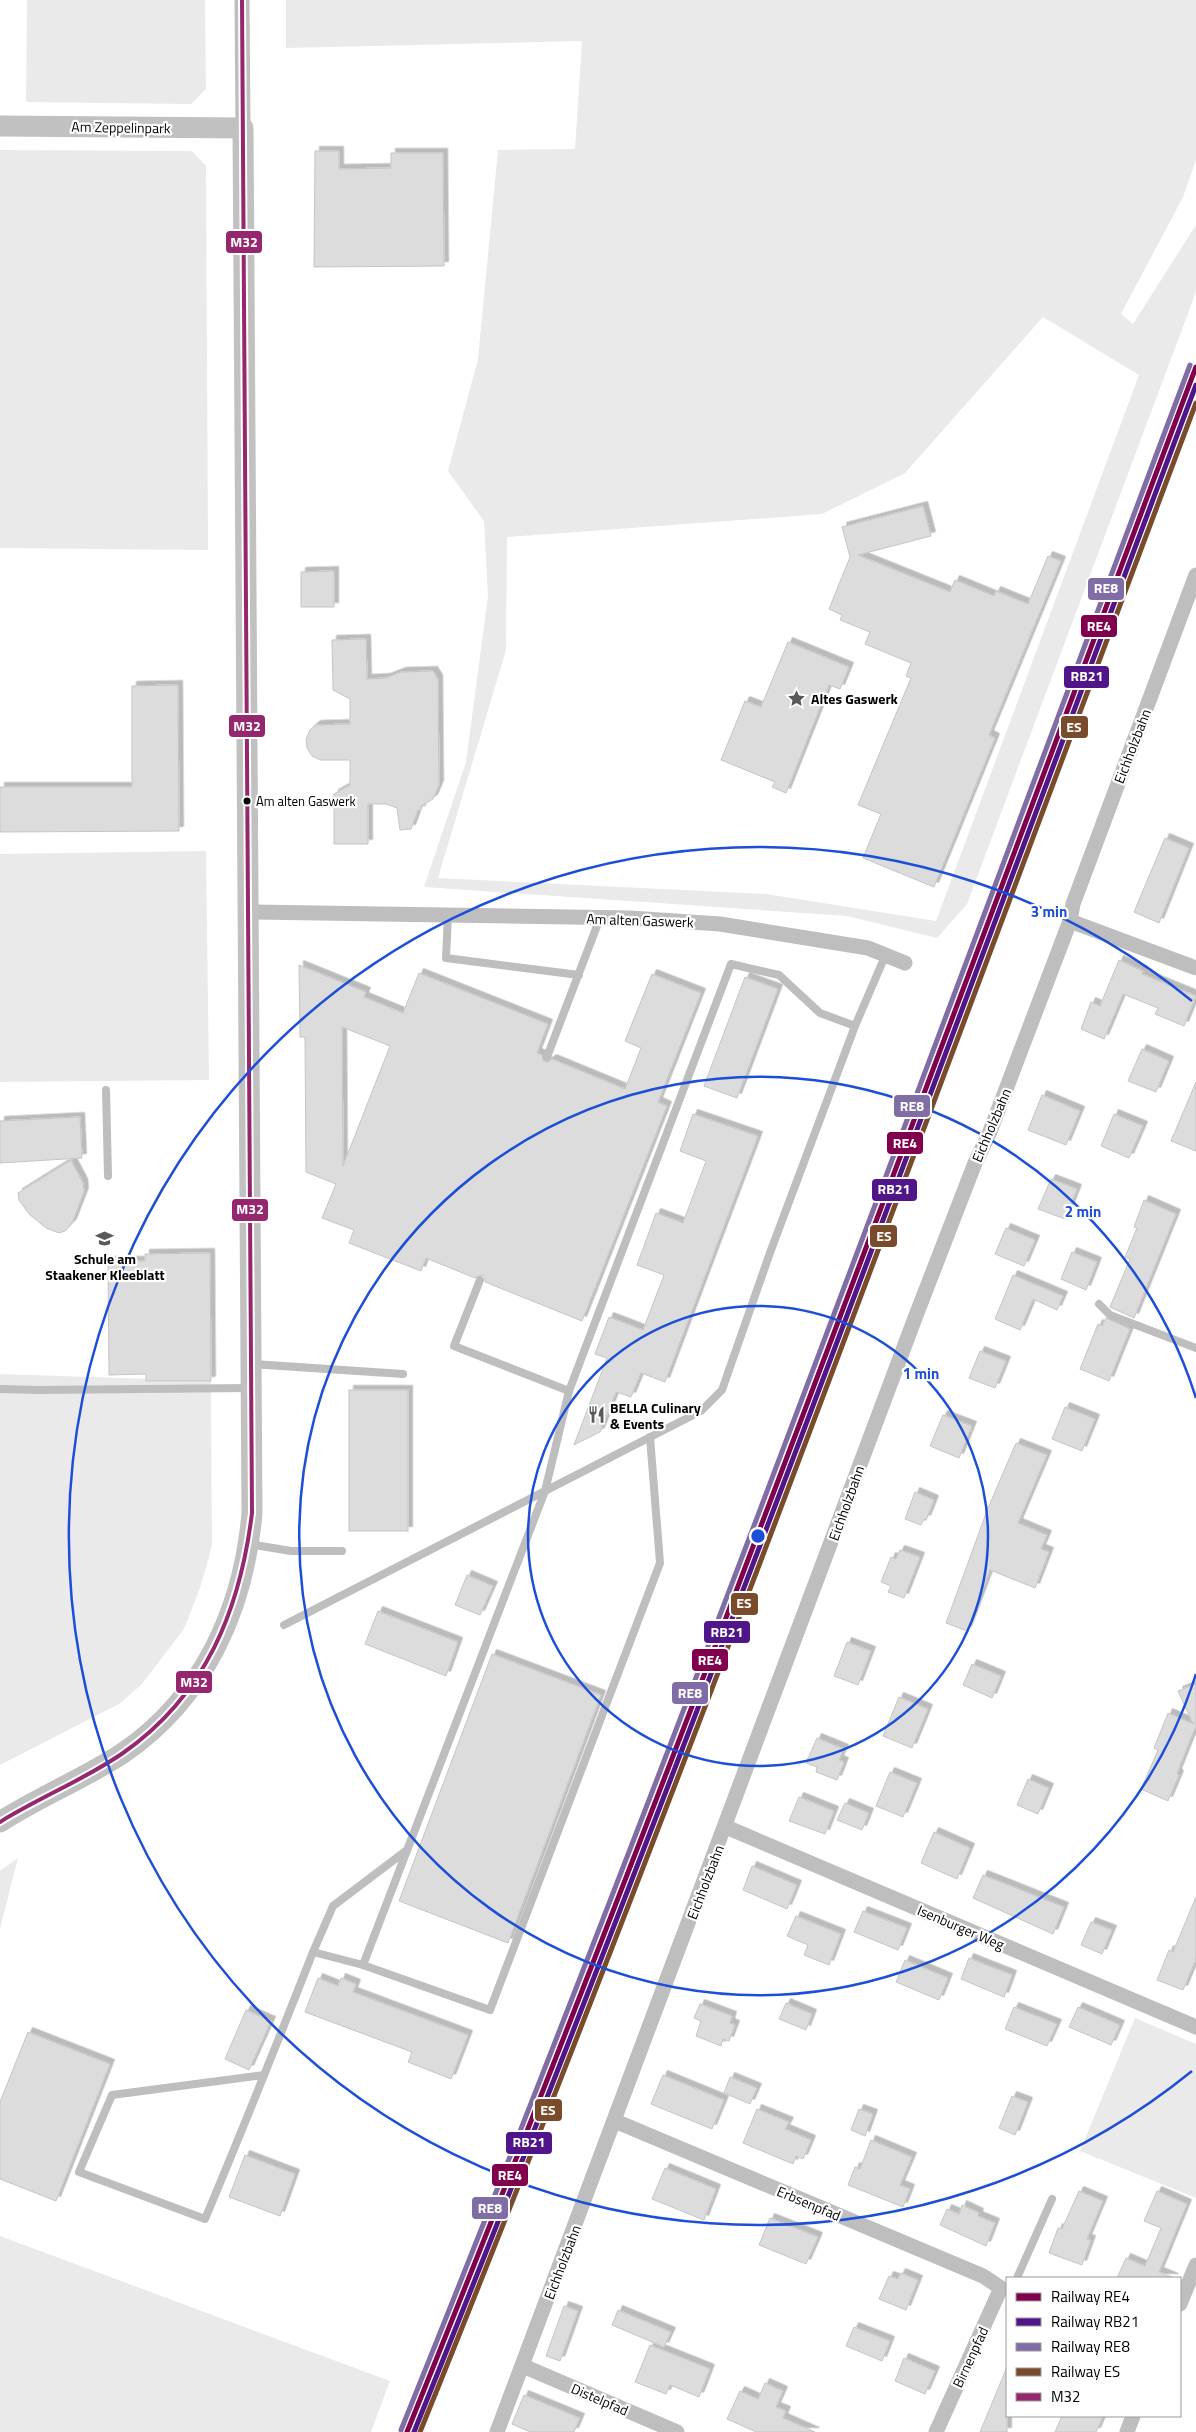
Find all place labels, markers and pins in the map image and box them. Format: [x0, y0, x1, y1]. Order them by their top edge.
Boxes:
place icon: Altes Gaswerk [787, 688, 807, 708]
place label: Altes Gaswerk [811, 688, 899, 709]
place label: Am alten Gaswerk [256, 791, 356, 811]
marker: Am alten Gaswerk [242, 796, 252, 806]
school or university icon: Schule am Staakener Kleeblatt [95, 1228, 115, 1248]
place label: Schule am Staakener Kleeblatt [45, 1248, 165, 1285]
place label: BELLA Culinary & Events [610, 1397, 701, 1434]
restaurant icon: BELLA Culinary & Events [586, 1405, 606, 1425]
centre of rings [749, 1527, 767, 1545]

